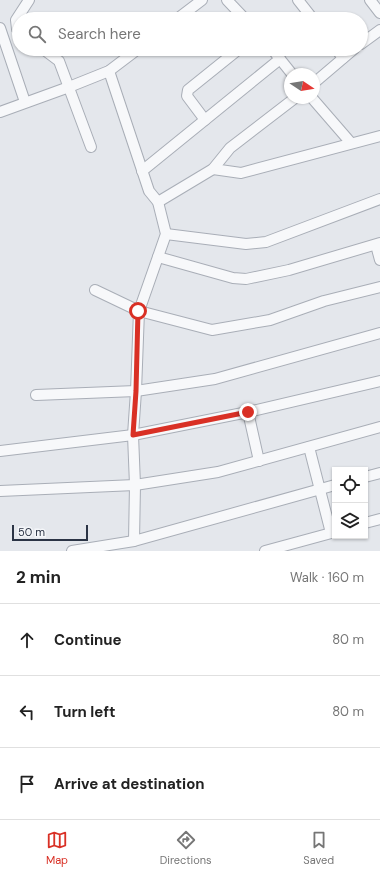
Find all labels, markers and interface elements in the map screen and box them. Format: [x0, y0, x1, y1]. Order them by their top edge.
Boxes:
search box [12, 12, 368, 56]
icon: search [26, 23, 48, 45]
text: Search here [58, 24, 141, 44]
north arrow [284, 68, 320, 104]
route start [129, 302, 147, 320]
route end [239, 403, 257, 421]
map controls [332, 467, 368, 539]
button: locate [332, 467, 368, 503]
button: layers [332, 503, 368, 539]
scale bar [12, 523, 88, 542]
text: 50 m [18, 525, 45, 539]
text: 2 min [16, 566, 61, 588]
text: Walk · 160 m [290, 569, 364, 586]
icon: ahead [16, 629, 38, 651]
text: Continue [54, 630, 122, 650]
text: 80 m [332, 631, 364, 648]
icon: left [16, 701, 38, 723]
text: Turn left [54, 702, 115, 722]
text: 80 m [332, 703, 364, 720]
icon: arrive [16, 773, 38, 795]
text: Arrive at destination [54, 774, 205, 794]
tab: Map [46, 829, 68, 867]
tab: Directions [160, 829, 212, 867]
tab: Saved [303, 829, 334, 867]

